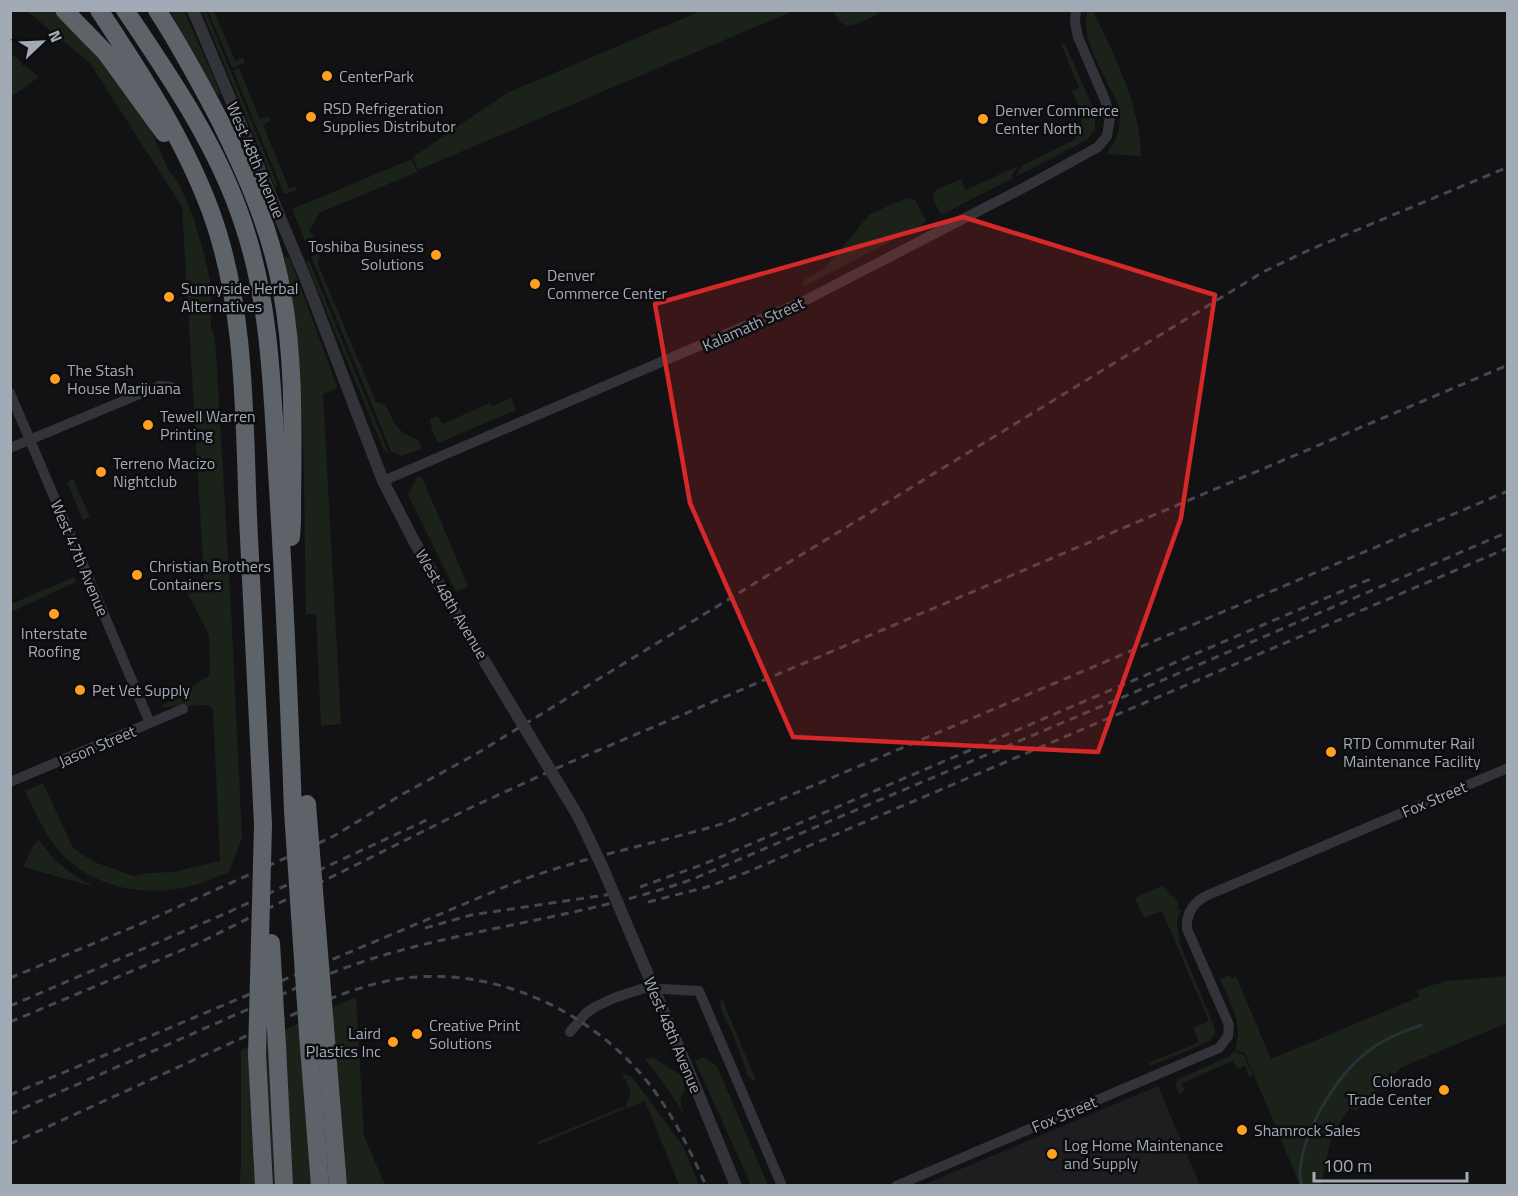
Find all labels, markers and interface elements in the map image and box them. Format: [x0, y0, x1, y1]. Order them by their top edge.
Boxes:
north arrow [12, 12, 72, 72]
text: N [43, 26, 69, 46]
place label: CenterPark [339, 64, 414, 88]
marker: CenterPark [320, 69, 334, 83]
place label: RSD Refrigeration Supplies Distributor [323, 96, 456, 138]
street label: West 48th Avenue [221, 98, 291, 222]
place label: Denver Commerce Center North [995, 98, 1119, 140]
marker: RSD Refrigeration Supplies Distributor [304, 110, 318, 124]
marker: Denver Commerce Center North [976, 112, 990, 126]
place label: Toshiba Business Solutions [308, 234, 424, 276]
marker: Toshiba Business Solutions [429, 248, 443, 262]
place label: Denver Commerce Center [547, 263, 668, 305]
place label: Sunnyside Herbal Alternatives [181, 276, 298, 318]
marker: Denver Commerce Center [528, 277, 542, 291]
marker: Sunnyside Herbal Alternatives [162, 290, 176, 304]
street label: Kalamath Street [698, 291, 808, 357]
place label: The Stash House Marijuana [67, 358, 181, 400]
marker: The Stash House Marijuana [48, 372, 62, 386]
place label: Tewell Warren Printing [160, 404, 256, 446]
marker: Tewell Warren Printing [141, 418, 155, 432]
place label: Terreno Macizo Nightclub [113, 451, 215, 493]
marker: Terreno Macizo Nightclub [94, 465, 108, 479]
street label: West 47th Avenue [45, 496, 115, 620]
street label: West 48th Avenue [410, 545, 494, 663]
place label: Christian Brothers Containers [149, 554, 271, 596]
marker: Christian Brothers Containers [130, 568, 144, 582]
marker: Interstate Roofing [47, 607, 61, 621]
place label: Interstate Roofing [21, 621, 87, 663]
place label: Pet Vet Supply [92, 678, 190, 702]
marker: Pet Vet Supply [73, 683, 87, 697]
street label: Jason Street [55, 719, 140, 773]
place label: RTD Commuter Rail Maintenance Facility [1343, 731, 1481, 773]
marker: RTD Commuter Rail Maintenance Facility [1324, 745, 1338, 759]
street label: Fox Street [1398, 774, 1471, 823]
street label: West 48th Avenue [638, 973, 708, 1097]
place label: Creative Print Solutions [429, 1013, 520, 1055]
place label: Laird Plastics Inc [306, 1021, 381, 1063]
marker: Creative Print Solutions [410, 1027, 424, 1041]
marker: Laird Plastics Inc [386, 1035, 400, 1049]
place label: Colorado Trade Center [1347, 1069, 1432, 1111]
marker: Colorado Trade Center [1437, 1083, 1451, 1097]
street label: Fox Street [1028, 1089, 1101, 1138]
place label: Shamrock Sales [1254, 1118, 1361, 1142]
marker: Shamrock Sales [1235, 1123, 1249, 1137]
place label: Log Home Maintenance and Supply [1064, 1133, 1223, 1175]
scale bar [1314, 1145, 1467, 1183]
marker: Log Home Maintenance and Supply [1045, 1147, 1059, 1161]
text: 100 m [1323, 1152, 1372, 1179]

